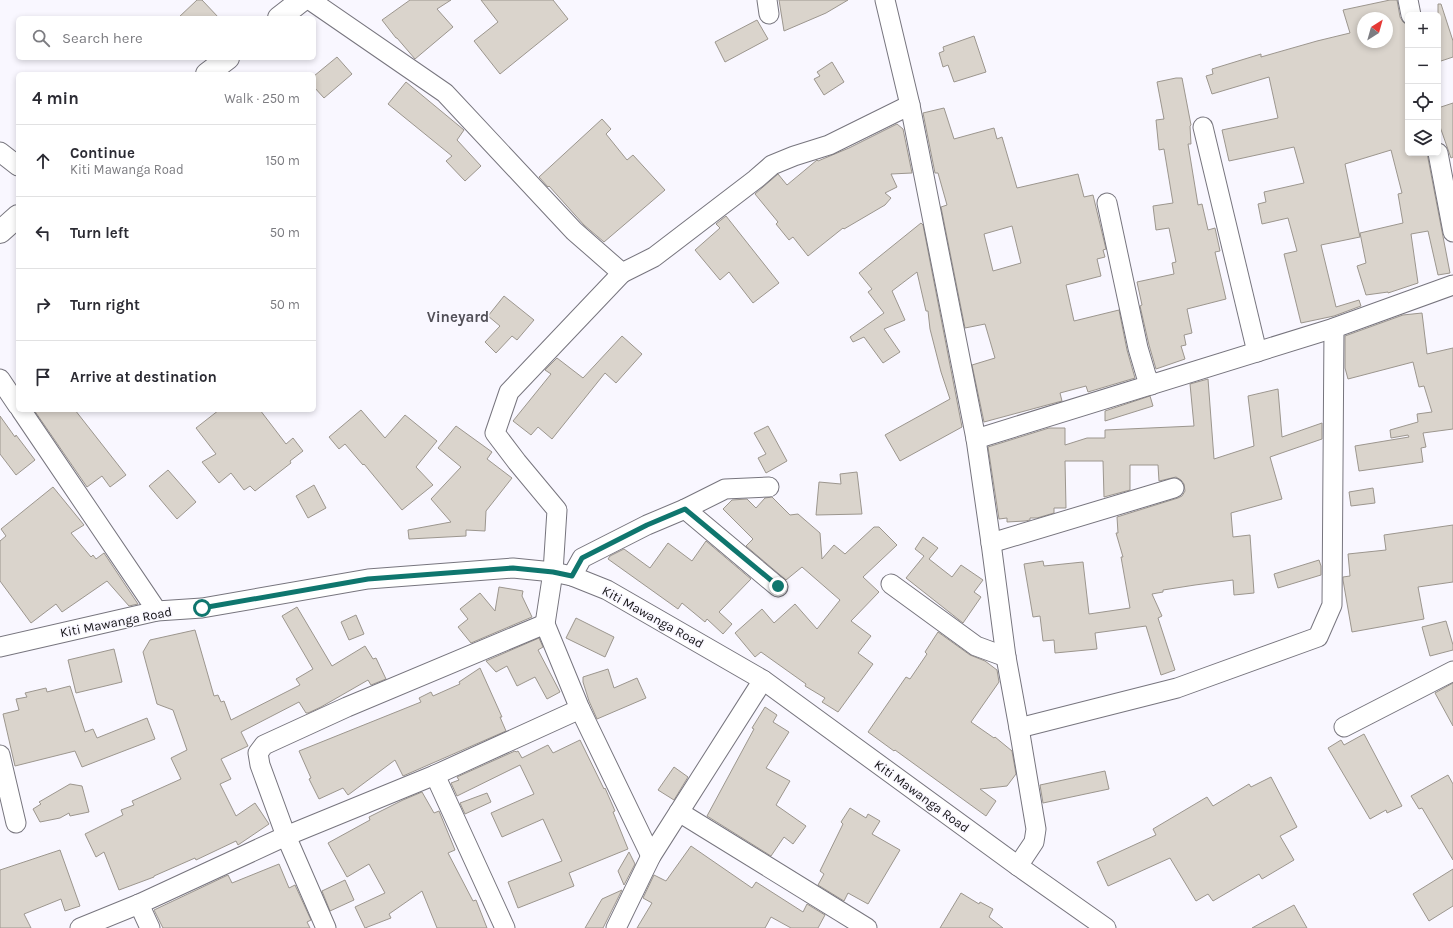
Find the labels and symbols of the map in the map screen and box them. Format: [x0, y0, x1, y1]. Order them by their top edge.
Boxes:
north arrow [1357, 12, 1393, 48]
district label: Vineyard [427, 308, 489, 326]
route end [769, 577, 787, 595]
street label: Kiti Mawanga Road [600, 583, 706, 651]
route start [193, 599, 211, 617]
street label: Kiti Mawanga Road [59, 604, 173, 640]
street label: Kiti Mawanga Road [872, 757, 972, 835]

